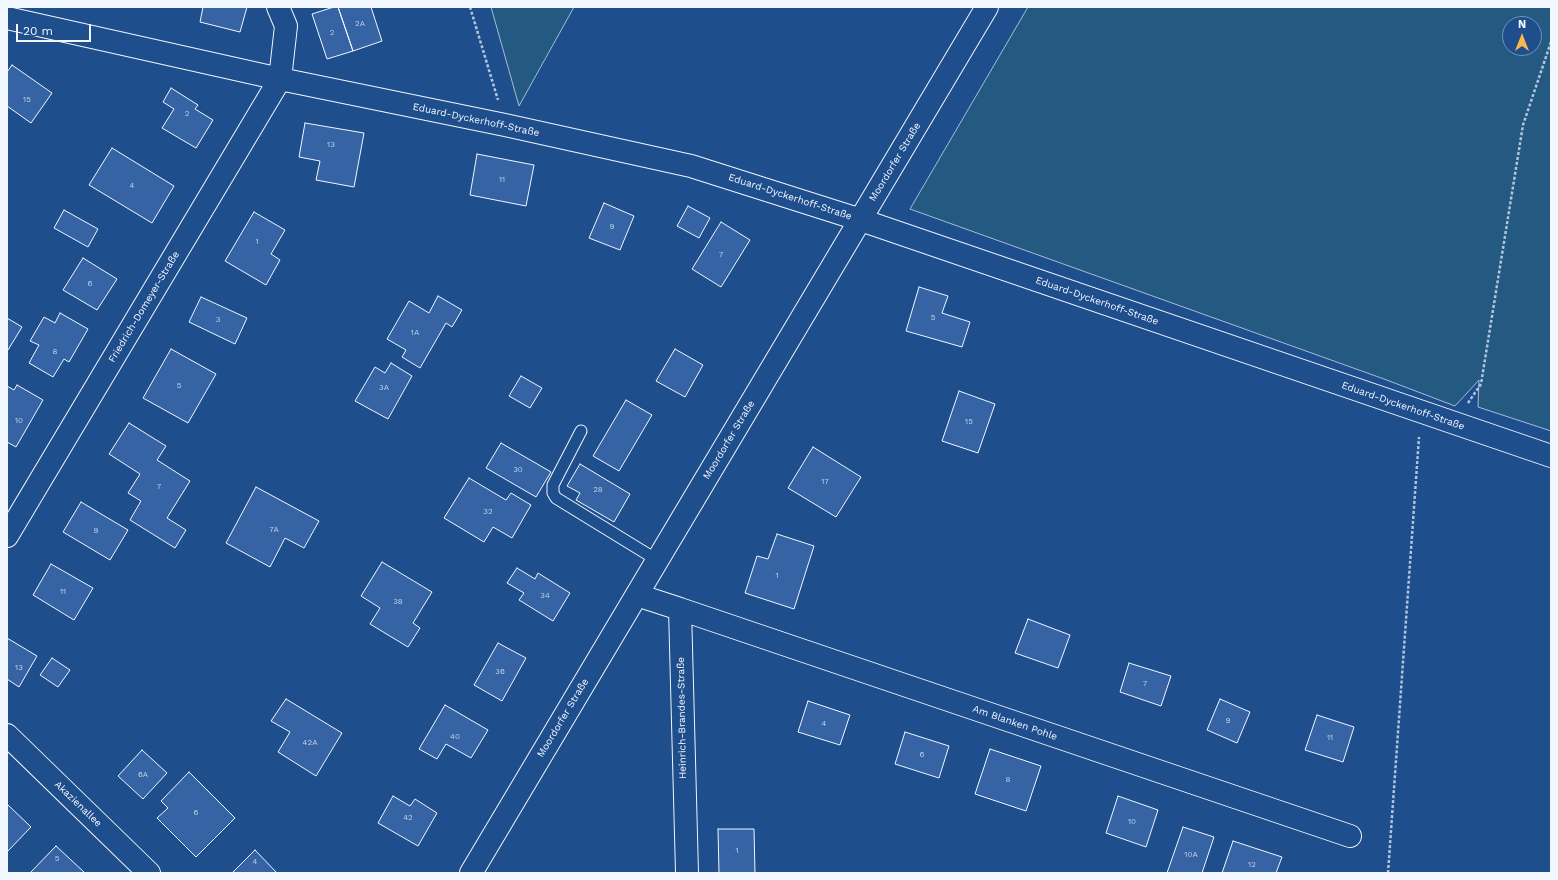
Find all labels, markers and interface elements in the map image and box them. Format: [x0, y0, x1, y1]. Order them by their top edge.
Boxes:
scale bar [18, 16, 93, 42]
north arrow [1502, 16, 1542, 56]
text: N [1518, 18, 1526, 31]
house number: 2A [355, 19, 365, 29]
text: 20 m [23, 24, 53, 38]
house number: 2 [330, 28, 334, 38]
house number: 15 [23, 95, 31, 105]
street label: Eduard-Dyckerhoff-Straße [412, 101, 540, 139]
house number: 2 [185, 109, 189, 119]
street label: Moordorfer Straße [867, 120, 923, 204]
house number: 13 [327, 140, 335, 150]
street label: Eduard-Dyckerhoff-Straße [727, 171, 853, 223]
house number: 11 [499, 175, 505, 185]
house number: 4 [130, 181, 134, 191]
house number: 9 [610, 222, 614, 232]
house number: 1 [255, 237, 259, 247]
street label: Friedrich-Domeyer-Straße [106, 249, 182, 365]
house number: 7 [719, 250, 723, 260]
street label: Eduard-Dyckerhoff-Straße [1034, 274, 1160, 328]
house number: 6 [88, 279, 92, 289]
house number: 5 [931, 313, 935, 323]
house number: 3 [216, 315, 220, 325]
house number: 1A [411, 328, 419, 338]
house number: 8 [53, 347, 57, 357]
street label: Eduard-Dyckerhoff-Straße [1340, 379, 1466, 433]
house number: 5 [177, 381, 181, 391]
house number: 3A [379, 383, 389, 393]
street label: Moordorfer Straße [701, 398, 757, 482]
house number: 10 [15, 416, 23, 426]
house number: 15 [965, 417, 973, 427]
house number: 30 [513, 465, 523, 475]
house number: 17 [821, 477, 829, 487]
house number: 7 [157, 482, 161, 492]
house number: 28 [593, 485, 603, 495]
house number: 32 [483, 507, 493, 517]
house number: 7A [269, 525, 279, 535]
house number: 9 [94, 526, 98, 536]
house number: 1 [775, 571, 779, 581]
house number: 11 [60, 587, 66, 597]
house number: 34 [540, 591, 550, 601]
house number: 38 [393, 597, 403, 607]
street label: Heinrich-Brandes-Straße [675, 657, 689, 779]
house number: 13 [15, 663, 23, 673]
house number: 36 [495, 667, 505, 677]
street label: Moordorfer Straße [535, 676, 591, 760]
house number: 7 [1143, 679, 1147, 689]
street label: Am Blanken Pohle [971, 703, 1059, 743]
house number: 9 [1226, 716, 1230, 726]
house number: 4 [822, 719, 826, 729]
house number: 40 [450, 732, 460, 742]
house number: 11 [1327, 733, 1333, 743]
house number: 42A [303, 738, 317, 748]
house number: 6 [920, 750, 924, 760]
house number: 6A [138, 770, 148, 780]
house number: 8 [1006, 775, 1010, 785]
street label: Akazienallee [52, 778, 104, 830]
house number: 6 [194, 808, 198, 818]
house number: 42 [403, 813, 413, 823]
house number: 10 [1128, 817, 1136, 827]
house number: 1 [735, 846, 739, 856]
house number: 10A [1184, 850, 1198, 860]
house number: 5 [55, 854, 59, 864]
house number: 4 [253, 857, 257, 867]
house number: 12 [1248, 860, 1256, 870]

